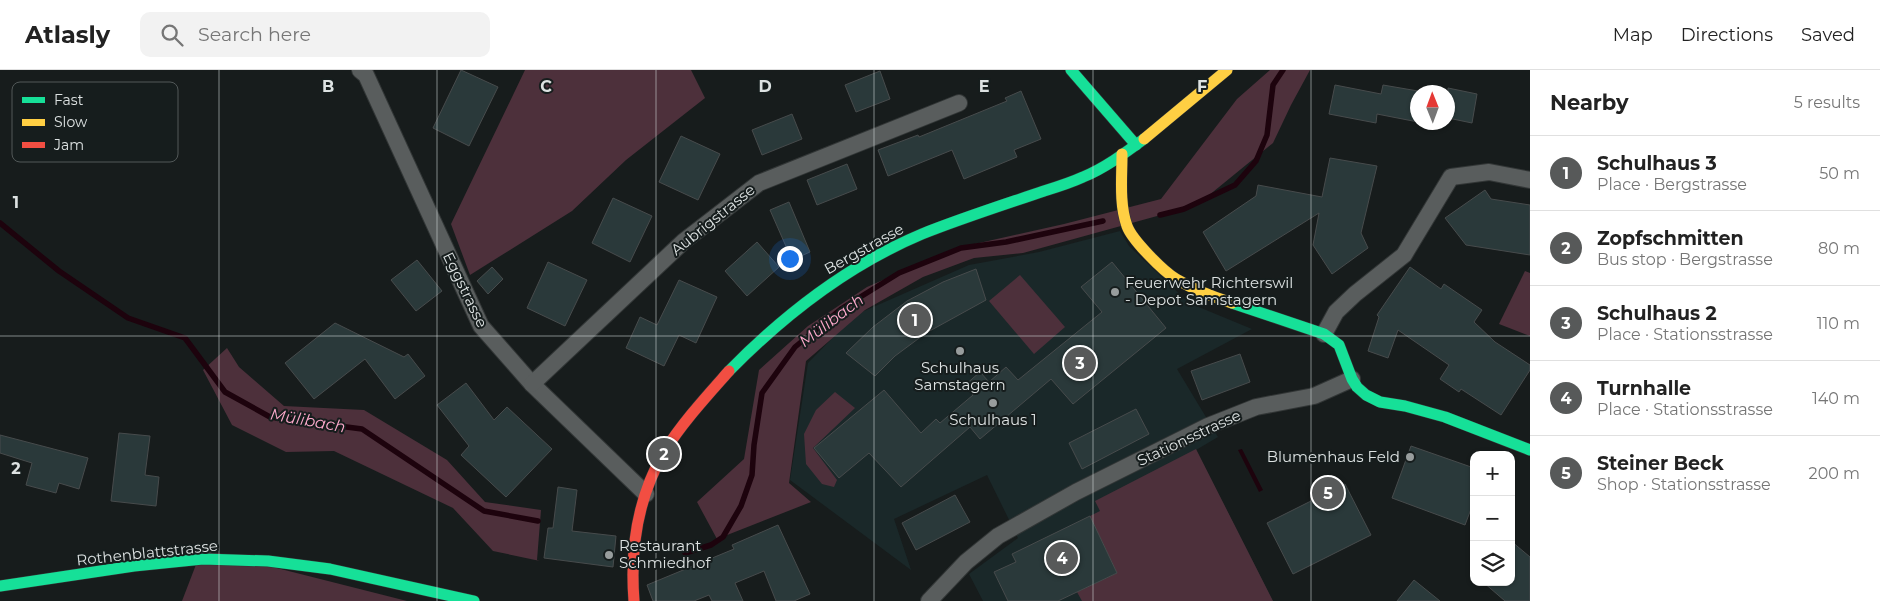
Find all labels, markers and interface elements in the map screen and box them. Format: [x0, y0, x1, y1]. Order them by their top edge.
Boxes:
search box [140, 12, 490, 57]
text: Atlasly [25, 20, 110, 49]
icon: search [158, 21, 186, 49]
text: Search here [198, 23, 311, 46]
text: Map [1613, 24, 1653, 46]
text: Directions [1681, 24, 1773, 46]
text: Saved [1801, 24, 1855, 46]
text: B [322, 77, 334, 96]
text: C [540, 77, 552, 96]
text: D [758, 77, 772, 96]
text: E [979, 77, 989, 96]
text: F [1197, 77, 1207, 96]
legend [12, 82, 178, 162]
north arrow [1410, 85, 1455, 130]
text: Nearby [1550, 90, 1629, 115]
text: Fast [54, 91, 84, 109]
text: 5 results [1794, 93, 1860, 112]
text: Slow [54, 113, 88, 131]
text: Jam [53, 136, 84, 154]
text: Schulhaus 3 [1597, 152, 1717, 175]
text: 1 [1563, 164, 1569, 183]
text: 50 m [1819, 164, 1860, 183]
text: Place · Bergstrasse [1597, 175, 1747, 194]
street label: Aubrigstrasse [667, 180, 758, 259]
text: 1 [13, 193, 19, 212]
street label: Bergstrasse [821, 219, 907, 278]
text: Zopfschmitten [1597, 227, 1744, 250]
text: 2 [1561, 239, 1571, 258]
text: 80 m [1818, 239, 1860, 258]
your location [777, 246, 803, 272]
street label: Eggstrasse [439, 249, 492, 331]
text: Bus stop · Bergstrasse [1597, 250, 1773, 269]
place label: Feuerwehr Richterswil - Depot Samstagern [1125, 273, 1293, 309]
marker: Feuerwehr Richterswil - Depot Samstagern [1109, 286, 1121, 298]
water label: Mülibach [795, 290, 867, 351]
pin: 1 [899, 301, 931, 339]
text: Schulhaus 2 [1597, 302, 1717, 325]
text: 3 [1561, 314, 1571, 333]
text: 110 m [1817, 314, 1860, 333]
text: Place · Stationsstrasse [1597, 325, 1773, 344]
pin: 3 [1064, 344, 1096, 382]
marker: Schulhaus Samstagern [954, 345, 966, 357]
place label: Schulhaus Samstagern [914, 358, 1006, 394]
text: Turnhalle [1597, 377, 1691, 400]
text: 4 [1560, 389, 1572, 408]
text: 140 m [1812, 389, 1860, 408]
marker: Schulhaus 1 [987, 397, 999, 409]
text: Place · Stationsstrasse [1597, 400, 1773, 419]
water label: Mülibach [269, 405, 347, 436]
street label: Stationsstrasse [1134, 405, 1244, 470]
place label: Schulhaus 1 [949, 410, 1037, 429]
pin: 2 [648, 435, 680, 473]
place label: Blumenhaus Feld [1267, 447, 1400, 466]
marker: Blumenhaus Feld [1404, 451, 1416, 463]
map controls [1470, 451, 1515, 586]
button: + [1470, 451, 1515, 496]
text: Steiner Beck [1597, 452, 1724, 475]
text: 2 [11, 459, 21, 478]
text: 5 [1561, 464, 1571, 483]
text: 200 m [1809, 464, 1860, 483]
pin: 5 [1312, 474, 1344, 512]
text: Shop · Stationsstrasse [1597, 475, 1771, 494]
button: − [1470, 496, 1515, 541]
street label: Rothenblattstrasse [75, 536, 219, 569]
place label: Restaurant Schmiedhof [619, 536, 711, 572]
pin: 4 [1046, 539, 1078, 577]
button: layers [1470, 541, 1515, 586]
marker: Restaurant Schmiedhof [603, 549, 615, 561]

